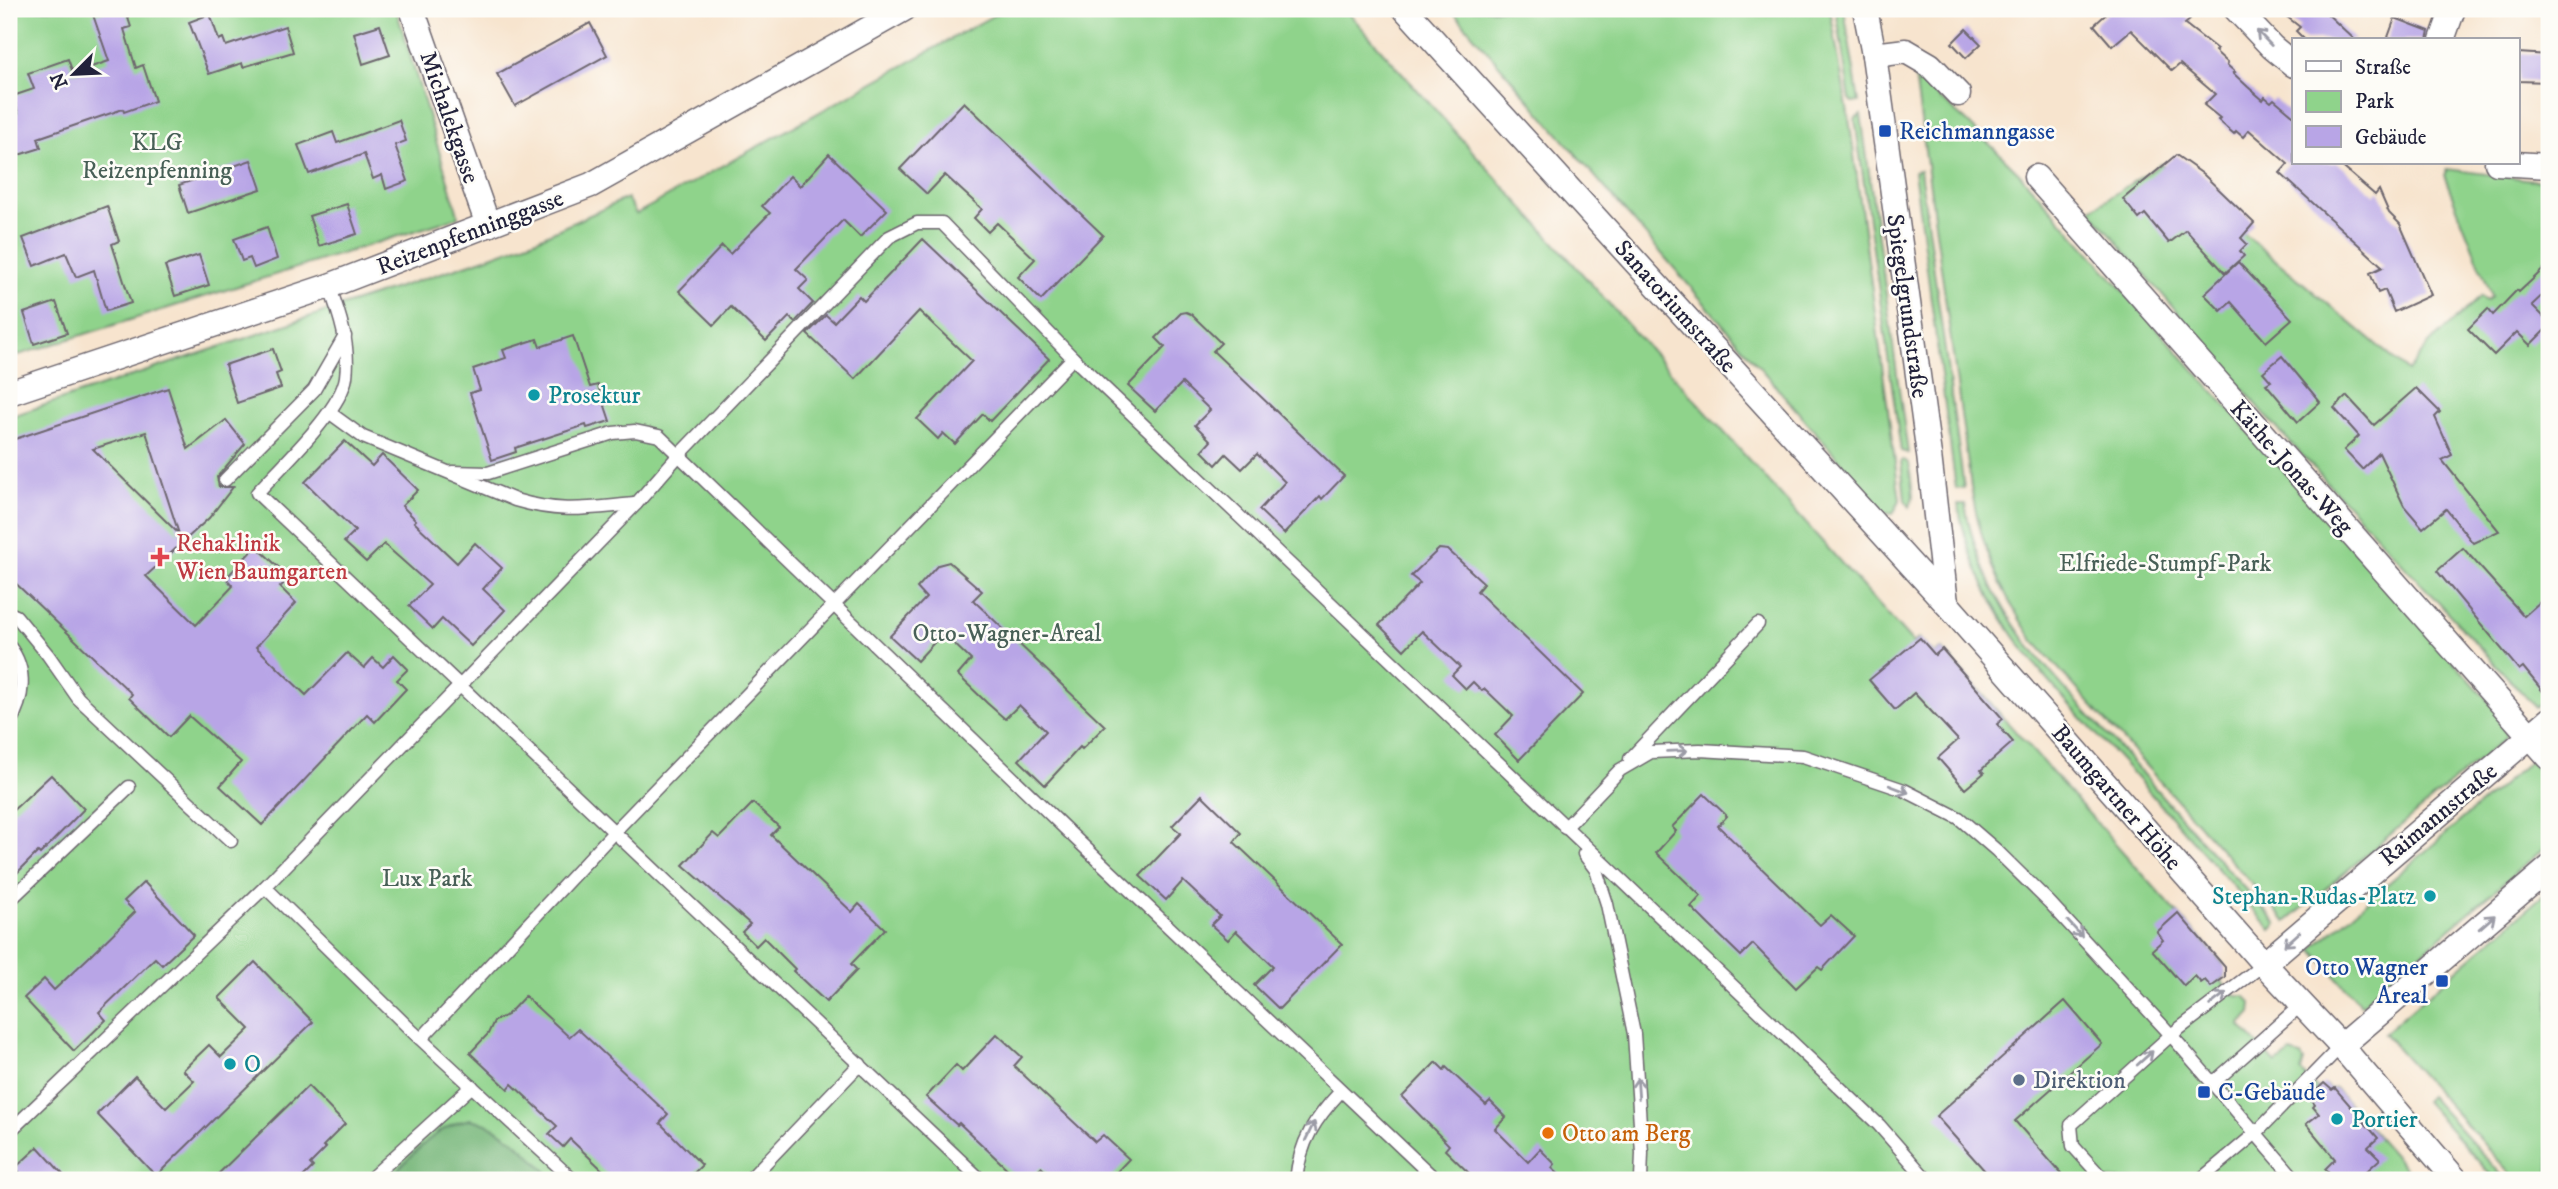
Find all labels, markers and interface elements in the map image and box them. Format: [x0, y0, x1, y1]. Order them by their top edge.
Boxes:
one-way arrow [2255, 30, 2272, 47]
north arrow [38, 38, 108, 108]
legend [2292, 38, 2520, 164]
street label: Michalekgasse [412, 47, 486, 187]
text: Straße [2355, 55, 2411, 81]
text: N [46, 68, 74, 92]
text: Park [2355, 89, 2395, 115]
place label: Reichmanngasse [1899, 117, 2055, 147]
marker: Reichmanngasse [1877, 123, 1893, 139]
text: Gebäude [2355, 125, 2427, 151]
park label: KLG Reizenpfenning [82, 128, 232, 186]
street label: Reizenpfenninggasse [373, 183, 568, 282]
street label: Spiegelgrundstraße [1879, 212, 1935, 400]
street label: Sanatoriumstraße [1608, 234, 1743, 379]
place label: Prosektur [548, 381, 641, 411]
marker: Prosektur [526, 387, 542, 403]
street label: Käthe-Jonas-Weg [2223, 394, 2360, 541]
place label: Rehaklinik Wien Baumgarten [175, 529, 348, 587]
marker: Rehaklinik Wien Baumgarten [150, 547, 170, 567]
park label: Elfriede-Stumpf-Park [2059, 549, 2271, 579]
park label: Otto-Wagner-Areal [913, 619, 1102, 649]
street label: Baumgartner Höhe [2045, 718, 2188, 877]
one-way arrow [1665, 745, 1688, 758]
street label: Raimannstraße [2373, 757, 2504, 873]
one-way arrow [1887, 783, 1909, 796]
park label: Lux Park [382, 864, 472, 894]
place label: Stephan-Rudas-Platz [2212, 882, 2417, 912]
marker: Stephan-Rudas-Platz [2422, 888, 2438, 904]
one-way arrow [2477, 914, 2495, 930]
one-way arrow [2066, 920, 2083, 937]
one-way arrow [2283, 931, 2301, 947]
place label: Otto Wagner Areal [2305, 953, 2429, 1011]
marker: Otto Wagner Areal [2434, 973, 2450, 989]
one-way arrow [2208, 992, 2226, 1007]
place label: O [244, 1050, 261, 1080]
one-way arrow [2136, 1050, 2154, 1066]
marker: O [222, 1056, 238, 1072]
place label: Direktion [2033, 1066, 2126, 1096]
marker: Direktion [2011, 1072, 2027, 1088]
one-way arrow [1631, 1077, 1644, 1099]
place label: C-Gebäude [2218, 1078, 2325, 1108]
marker: C-Gebäude [2196, 1084, 2212, 1100]
place label: Portier [2351, 1105, 2418, 1135]
marker: Portier [2329, 1111, 2345, 1127]
place label: Otto am Berg [1562, 1119, 1691, 1149]
one-way arrow [1304, 1122, 1318, 1142]
marker: Otto am Berg [1540, 1125, 1556, 1141]

